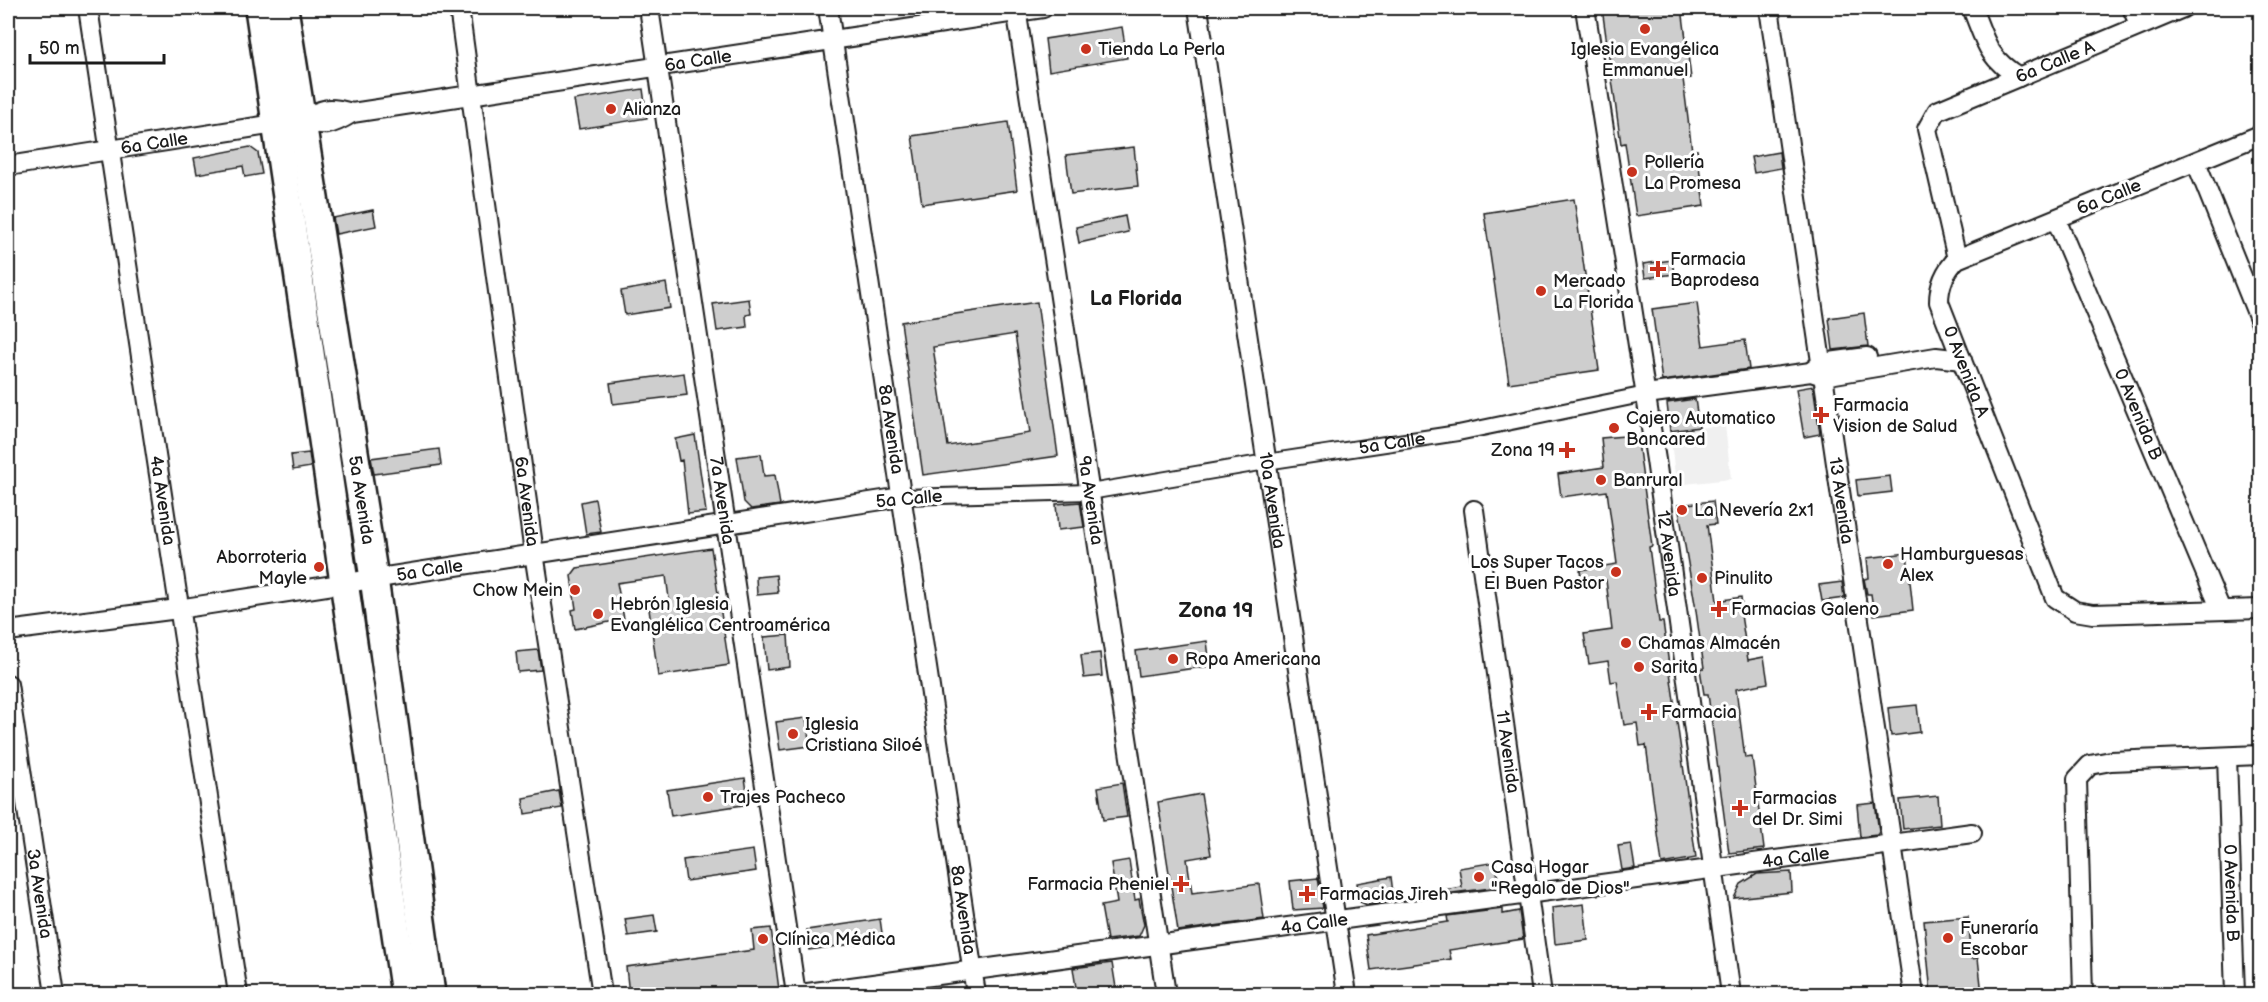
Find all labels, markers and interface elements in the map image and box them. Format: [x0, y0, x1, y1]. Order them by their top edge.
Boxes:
marker: Iglesia Evangélica Emmanuel [1638, 22, 1652, 36]
scale bar [30, 27, 164, 65]
street label: 6a Calle A [2012, 36, 2098, 87]
text: 50 m [39, 38, 80, 59]
place label: Tienda La Perla [1098, 39, 1225, 60]
place label: Iglesia Evangélica Emmanuel [1571, 39, 1719, 81]
marker: Tienda La Perla [1079, 42, 1093, 56]
street label: 6a Calle [663, 45, 733, 76]
place label: Alianza [623, 99, 681, 120]
marker: Alianza [604, 102, 618, 116]
street label: 6a Calle [119, 127, 190, 159]
place label: Pollería La Promesa [1644, 152, 1741, 194]
marker: Pollería La Promesa [1625, 165, 1639, 179]
street label: 6a Calle [2074, 174, 2145, 219]
place label: Farmacia Baprodesa [1670, 249, 1759, 291]
marker: Farmacia Baprodesa [1651, 262, 1665, 276]
place label: Mercado La Florida [1553, 271, 1634, 313]
marker: Mercado La Florida [1534, 284, 1548, 298]
district label: La Florida [1090, 287, 1182, 311]
street label: 0 Avenida A [1939, 323, 1994, 420]
street label: 0 Avenida B [2110, 365, 2167, 463]
street label: 8a Avenida [874, 383, 908, 475]
place label: Farmacia Vision de Salud [1833, 395, 1958, 437]
place label: Cajero Automatico Bancared [1626, 408, 1776, 450]
marker: Farmacia Vision de Salud [1814, 408, 1828, 422]
marker: Cajero Automatico Bancared [1607, 421, 1621, 435]
street label: 5a Calle [1357, 428, 1427, 458]
place label: Zona 19 [1490, 440, 1555, 461]
marker: Zona 19 [1560, 443, 1574, 457]
street label: 10a Avenida [1255, 451, 1290, 550]
street label: 4a Avenida [146, 454, 180, 547]
street label: 5a Avenida [344, 454, 379, 546]
street label: 9a Avenida [1074, 454, 1108, 546]
street label: 6a Avenida [510, 455, 543, 548]
street label: 7a Avenida [706, 455, 739, 546]
street label: 13 Avenida [1825, 456, 1858, 546]
place label: Banrural [1613, 470, 1683, 491]
marker: Banrural [1594, 473, 1608, 487]
street label: 5a Calle [875, 486, 944, 512]
place label: La Nevería 2x1 [1694, 500, 1814, 521]
marker: La Nevería 2x1 [1675, 503, 1689, 517]
street label: 12 Avenida [1653, 509, 1686, 598]
place label: Hamburguesas Alex [1900, 544, 2024, 586]
place label: Aborroteria Mayle [216, 547, 307, 589]
place label: Los Super Tacos El Buen Pastor [1470, 552, 1604, 594]
street label: 5a Calle [395, 555, 465, 586]
marker: Hamburguesas Alex [1881, 557, 1895, 571]
marker: Aborroteria Mayle [312, 560, 326, 574]
marker: Los Super Tacos El Buen Pastor [1609, 565, 1623, 579]
place label: Pinulito [1714, 568, 1773, 589]
marker: Pinulito [1695, 571, 1709, 585]
place label: Chow Mein [473, 580, 563, 601]
marker: Chow Mein [568, 583, 582, 597]
place label: Hebrón Iglesia Evanglélica Centroamérica [610, 594, 831, 636]
district label: Zona 19 [1178, 598, 1254, 623]
place label: Farmacias Galeno [1731, 599, 1879, 620]
marker: Farmacias Galeno [1712, 602, 1726, 616]
marker: Hebrón Iglesia Evanglélica Centroamérica [591, 607, 605, 621]
place label: Chamas Almacén [1638, 633, 1780, 654]
marker: Chamas Almacén [1619, 636, 1633, 650]
place label: Ropa Americana [1185, 649, 1321, 670]
marker: Ropa Americana [1166, 652, 1180, 666]
place label: Sarita [1651, 657, 1698, 678]
marker: Sarita [1632, 660, 1646, 674]
place label: Farmacia [1661, 702, 1737, 723]
marker: Farmacia [1642, 705, 1656, 719]
street label: 11 Avenida [1492, 709, 1524, 794]
place label: Iglesia Cristiana Siloé [805, 714, 922, 756]
marker: Iglesia Cristiana Siloé [786, 727, 800, 741]
place label: Trajes Pacheco [720, 787, 846, 808]
place label: Farmacias del Dr. Simi [1752, 788, 1843, 830]
marker: Trajes Pacheco [701, 790, 715, 804]
marker: Farmacias del Dr. Simi [1733, 801, 1747, 815]
street label: 4a Calle [1761, 842, 1831, 872]
street label: 0 Avenida B [2219, 844, 2244, 942]
street label: 3a Avenida [23, 847, 57, 940]
place label: Casa Hogar "Regalo de Dios" [1491, 857, 1630, 899]
street label: 8a Avenida [946, 864, 980, 956]
marker: Casa Hogar "Regalo de Dios" [1472, 870, 1486, 884]
place label: Farmacia Pheniel [1027, 874, 1169, 895]
marker: Farmacia Pheniel [1174, 877, 1188, 891]
place label: Farmacias Jireh [1319, 884, 1448, 905]
marker: Farmacias Jireh [1300, 887, 1314, 901]
street label: 4a Calle [1279, 908, 1349, 938]
place label: Funeraría Escobar [1960, 918, 2039, 960]
place label: Clínica Médica [775, 929, 896, 950]
marker: Funeraría Escobar [1941, 931, 1955, 945]
marker: Clínica Médica [756, 932, 770, 946]

